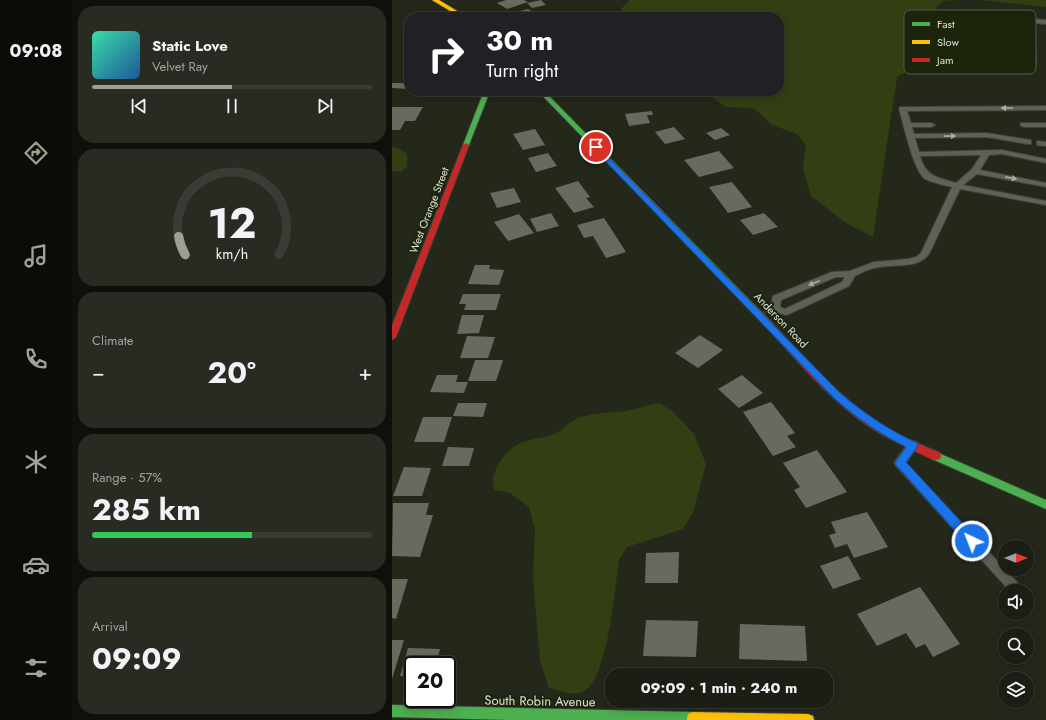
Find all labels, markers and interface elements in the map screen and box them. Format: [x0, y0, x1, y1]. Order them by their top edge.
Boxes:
legend [904, 10, 1036, 74]
text: Fast [937, 16, 955, 32]
text: 30 m [486, 20, 553, 61]
icon: right [420, 28, 472, 80]
text: Slow [937, 34, 959, 50]
text: Static Love [152, 35, 228, 57]
text: 09:08 [10, 38, 62, 64]
text: Jam [935, 52, 954, 68]
text: Velvet Ray [152, 57, 208, 76]
text: Turn right [486, 58, 558, 84]
icon: previous [128, 95, 150, 117]
icon: pause [221, 95, 243, 117]
icon: next [314, 95, 336, 117]
one-way arrow [1000, 105, 1013, 111]
pin [579, 130, 613, 164]
one-way arrow [944, 133, 957, 139]
icon: arrive [585, 136, 607, 158]
icon: directions [22, 139, 50, 167]
street label: West Orange Street [405, 164, 453, 255]
one-way arrow [1004, 175, 1017, 181]
text: 12 [208, 193, 256, 254]
icon: music [22, 242, 50, 270]
text: km/h [216, 244, 248, 264]
one-way arrow [808, 280, 819, 286]
street label: Anderson Road [750, 289, 812, 351]
text: Climate [92, 331, 133, 350]
icon: phone [22, 345, 50, 373]
text: 20° [208, 351, 256, 394]
text: − [92, 356, 105, 388]
text: + [358, 356, 372, 388]
icon: climate [22, 448, 50, 476]
text: Range · 57% [92, 468, 162, 487]
text: 285 km [92, 488, 201, 531]
position arrow [951, 520, 993, 562]
north arrow [998, 540, 1034, 576]
map controls [998, 540, 1034, 708]
icon: car [22, 551, 50, 579]
button: sound [998, 584, 1034, 620]
text: Arrival [92, 617, 128, 636]
button: search [998, 628, 1034, 664]
text: 09:09 [92, 637, 182, 680]
icon: filters [22, 654, 50, 682]
speed limit sign: 20 [404, 656, 456, 708]
button: layers [998, 672, 1034, 708]
text: 09:09 · 1 min · 240 m [641, 677, 797, 699]
street label: South Robin Avenue [484, 691, 596, 711]

